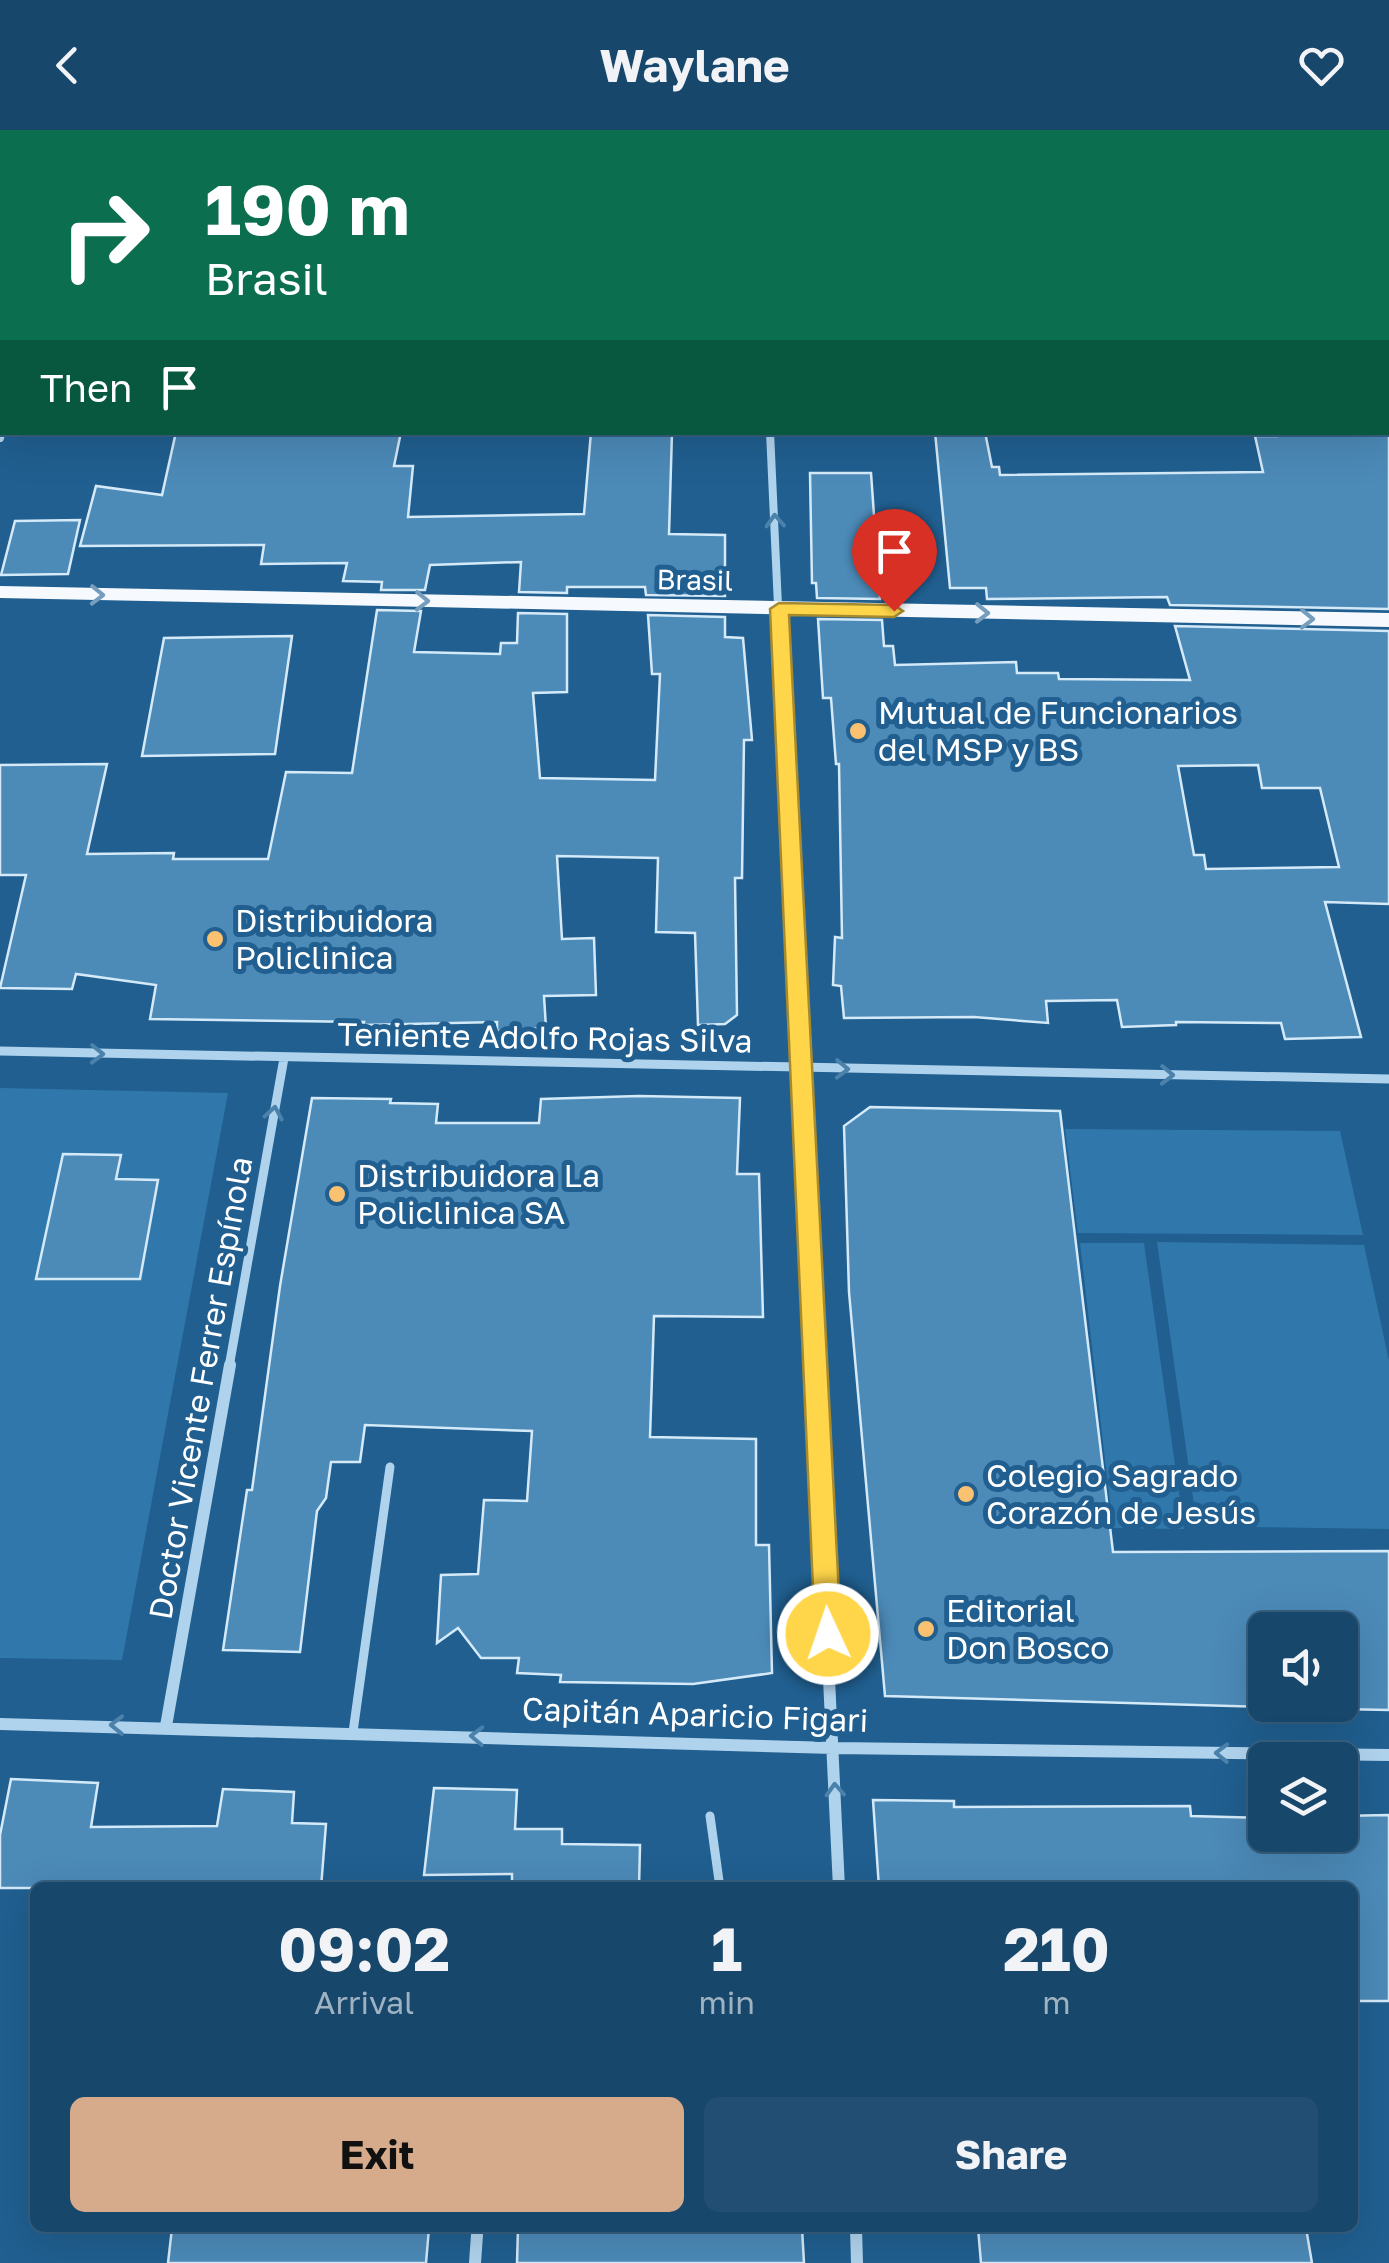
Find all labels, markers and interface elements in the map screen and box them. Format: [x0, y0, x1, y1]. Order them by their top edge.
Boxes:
icon: back [40, 38, 95, 93]
text: Waylane [599, 38, 790, 92]
icon: heart [1294, 38, 1349, 93]
text: 190 m [205, 166, 410, 250]
icon: right [40, 170, 170, 300]
text: Brasil [205, 251, 328, 305]
icon: arrive [152, 360, 207, 415]
text: Then [40, 365, 132, 410]
pin [852, 509, 937, 612]
one-way arrow [765, 512, 786, 528]
icon: arrive [867, 524, 922, 579]
street label: Brasil [656, 562, 734, 597]
one-way arrow [90, 584, 106, 605]
one-way arrow [415, 591, 431, 612]
one-way arrow [974, 602, 990, 623]
one-way arrow [1299, 608, 1315, 629]
place label: Mutual de Funcionarios del MSP y BS [878, 693, 1238, 768]
marker: Mutual de Funcionarios del MSP y BS [847, 720, 869, 742]
place label: Distribuidora Policlinica [235, 901, 434, 976]
marker: Distribuidora Policlinica [204, 928, 226, 950]
street label: Teniente Adolfo Rojas Silva [337, 1014, 753, 1060]
one-way arrow [90, 1043, 106, 1064]
one-way arrow [835, 1058, 851, 1079]
one-way arrow [1160, 1064, 1176, 1086]
one-way arrow [263, 1105, 284, 1121]
street label: Doctor Vicente Ferrer Espínola [141, 1154, 259, 1622]
place label: Distribuidora La Policlinica SA [357, 1156, 600, 1231]
marker: Distribuidora La Policlinica SA [326, 1183, 348, 1205]
place label: Colegio Sagrado Corazón de Jesús [986, 1456, 1256, 1531]
marker: Colegio Sagrado Corazón de Jesús [955, 1483, 977, 1505]
position arrow [776, 1582, 880, 1686]
place label: Editorial Don Bosco [946, 1591, 1110, 1666]
map controls [1248, 1612, 1358, 1852]
button: sound [1248, 1612, 1358, 1722]
marker: Editorial Don Bosco [915, 1618, 937, 1640]
street label: Capitán Aparicio Figari [521, 1689, 869, 1739]
one-way arrow [108, 1715, 124, 1736]
one-way arrow [468, 1726, 484, 1747]
one-way arrow [1213, 1742, 1228, 1764]
button: layers [1248, 1742, 1358, 1852]
one-way arrow [825, 1782, 846, 1798]
text: 09:02 [278, 1912, 450, 1984]
text: 1 [711, 1912, 742, 1984]
text: 210 [1003, 1912, 1110, 1984]
text: Arrival [314, 1983, 414, 2021]
text: min [698, 1983, 755, 2021]
text: m [1042, 1983, 1071, 2021]
button: Exit [70, 2097, 684, 2212]
button: Share [704, 2097, 1318, 2212]

